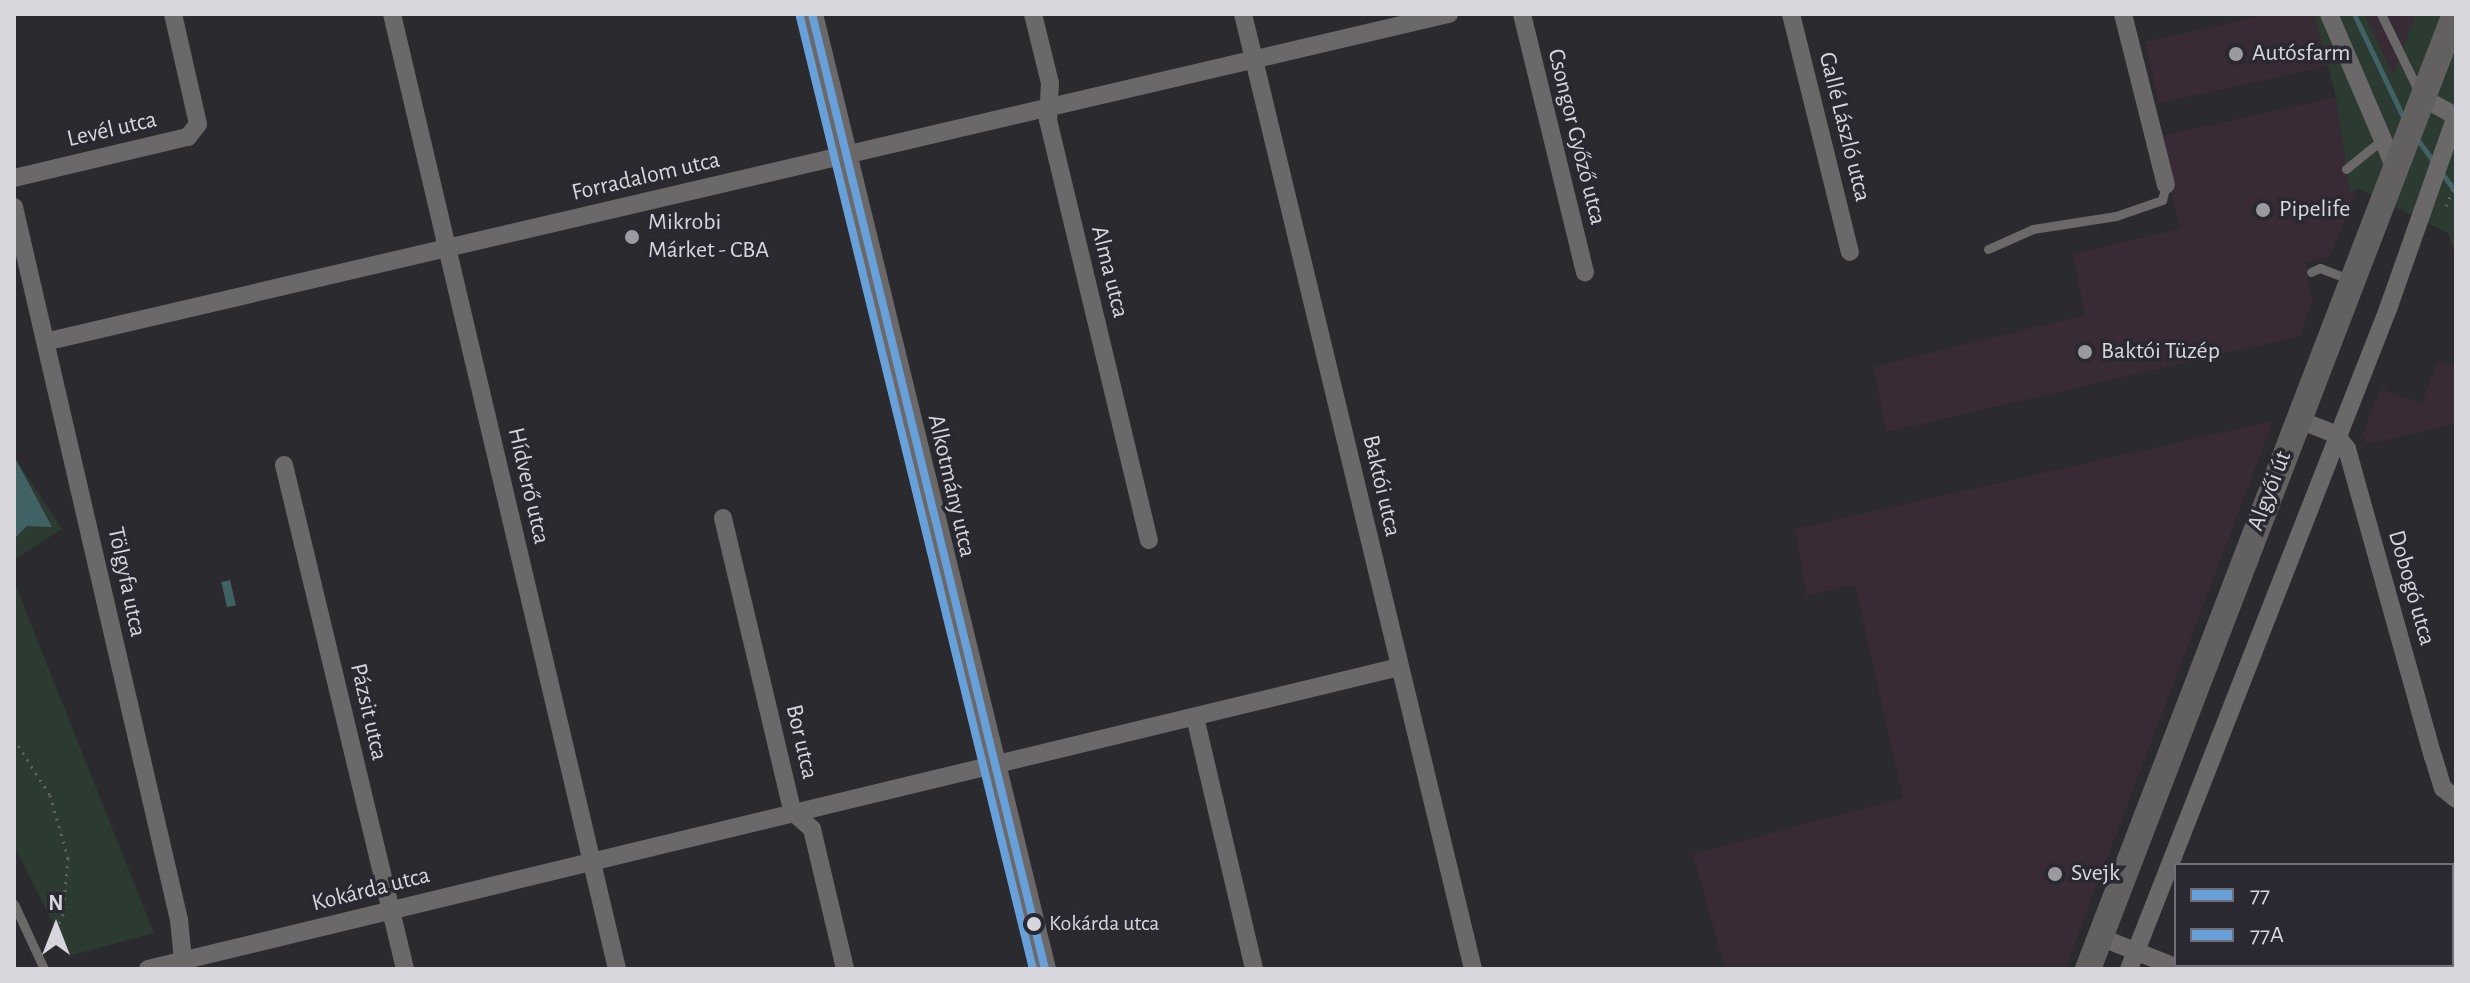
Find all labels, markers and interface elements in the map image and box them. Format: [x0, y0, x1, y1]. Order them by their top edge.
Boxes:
place label: Autósfarm [2252, 40, 2350, 68]
marker: Autósfarm [2227, 45, 2245, 63]
street label: Csongor Győző utca [1540, 46, 1612, 228]
street label: Gallé László utca [1811, 49, 1877, 205]
street label: Levél utca [64, 106, 160, 154]
street label: Forradalom utca [569, 146, 723, 208]
place label: Pipelife [2279, 196, 2350, 224]
marker: Pipelife [2254, 201, 2272, 219]
place label: Mikrobi Márket - CBA [648, 209, 769, 265]
street label: Alma utca [1084, 223, 1134, 321]
marker: Mikrobi Márket - CBA [623, 228, 641, 246]
place label: Baktói Tüzép [2101, 338, 2220, 366]
marker: Baktói Tüzép [2076, 343, 2094, 361]
street label: Alkotmány utca [921, 412, 981, 560]
street label: Hídverő utca [501, 425, 555, 547]
street label: Baktói utca [1355, 432, 1407, 540]
street label: Algyői út [2242, 447, 2298, 535]
street label: Tölgyfa utca [100, 524, 152, 640]
street label: Dobogó utca [2381, 527, 2441, 649]
street label: Pázsit utca [343, 661, 393, 763]
street label: Bor utca [778, 702, 824, 782]
place label: Svejk [2071, 860, 2120, 888]
street label: Kokárda utca [309, 861, 433, 919]
legend [2174, 863, 2454, 967]
marker: Svejk [2046, 865, 2064, 883]
text: 77 [2250, 883, 2270, 907]
north arrow [16, 887, 96, 967]
text: N [48, 892, 64, 914]
place label: Kokárda utca [1049, 911, 1159, 937]
marker: Kokárda utca [1026, 916, 1042, 932]
text: 77A [2250, 923, 2284, 947]

